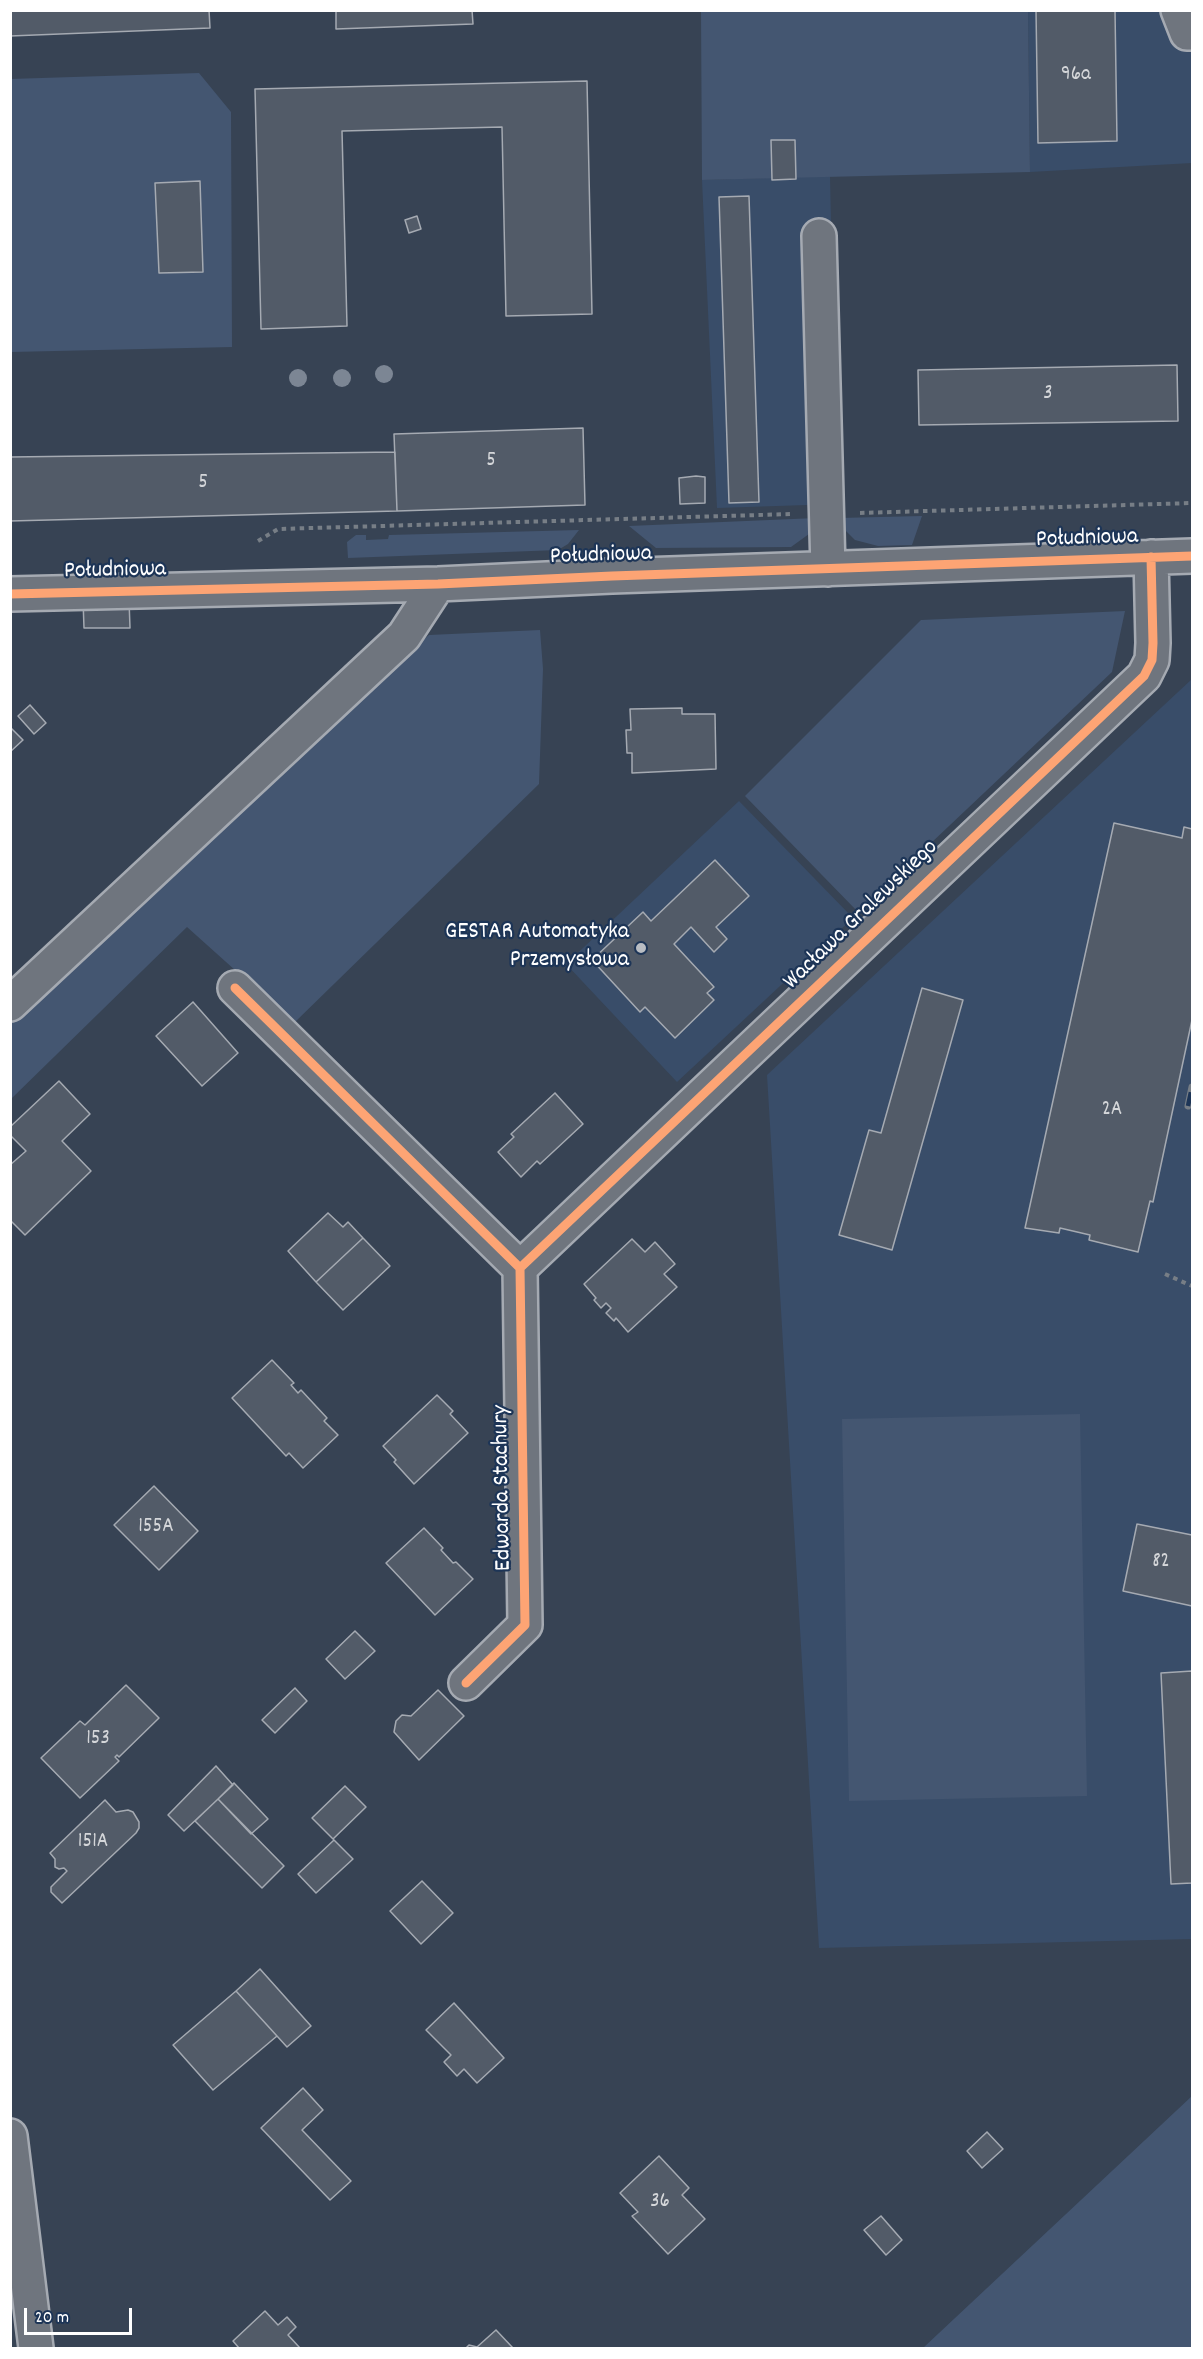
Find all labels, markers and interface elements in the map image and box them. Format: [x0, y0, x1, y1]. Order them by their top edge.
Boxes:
house number: 96a [1061, 63, 1091, 89]
house number: 3 [1043, 382, 1053, 408]
house number: 5 [486, 449, 496, 475]
house number: 5 [198, 471, 208, 497]
street label: Południowa [1035, 524, 1139, 556]
street label: Południowa [549, 541, 653, 573]
street label: Południowa [64, 557, 166, 587]
street label: Wacława Gralewskiego [779, 835, 945, 997]
place label: GESTAR Automatyka Przemysłowa [445, 920, 629, 976]
marker: GESTAR Automatyka Przemysłowa [634, 941, 648, 955]
house number: 2A [1102, 1098, 1122, 1124]
street label: Edwarda Stachury [488, 1405, 520, 1571]
house number: 155A [138, 1515, 174, 1541]
house number: 82 [1152, 1550, 1170, 1576]
house number: 153 [86, 1727, 110, 1753]
house number: 151A [78, 1830, 108, 1856]
house number: 36 [650, 2190, 670, 2216]
scale bar [27, 2296, 135, 2334]
text: 20 m [35, 2306, 69, 2331]

